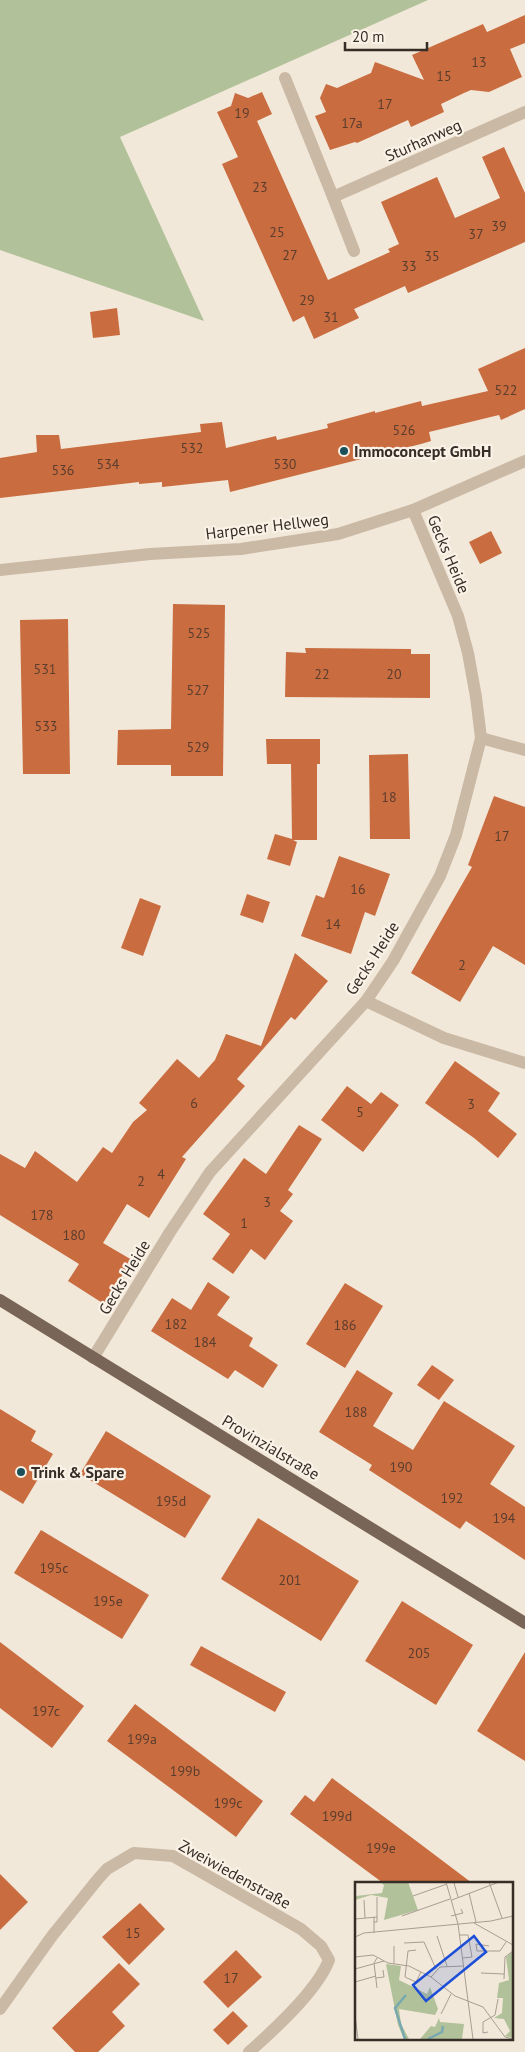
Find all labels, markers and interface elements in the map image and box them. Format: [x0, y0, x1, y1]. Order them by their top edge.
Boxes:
scale bar [345, 20, 428, 52]
text: 20 m [352, 27, 385, 46]
house number: 13 [471, 53, 487, 71]
house number: 15 [436, 67, 452, 85]
house number: 17 [377, 95, 393, 113]
house number: 19 [234, 104, 250, 122]
house number: 17a [341, 114, 363, 132]
street label: Sturhanweg [382, 114, 464, 166]
house number: 23 [252, 178, 268, 196]
house number: 39 [491, 217, 507, 235]
house number: 25 [269, 223, 285, 241]
house number: 37 [468, 225, 484, 243]
house number: 27 [282, 246, 298, 264]
house number: 35 [424, 247, 440, 265]
house number: 33 [401, 257, 417, 275]
house number: 29 [299, 291, 315, 309]
house number: 31 [323, 308, 339, 326]
house number: 522 [495, 381, 517, 399]
house number: 526 [393, 421, 415, 439]
house number: 532 [181, 439, 203, 457]
place label: Immoconcept GmbH [354, 441, 491, 461]
marker: Immoconcept GmbH [338, 445, 350, 457]
house number: 534 [97, 455, 120, 473]
house number: 530 [274, 455, 297, 473]
house number: 536 [52, 461, 74, 479]
street label: Harpener Hellweg [204, 509, 330, 543]
street label: Gecks Heide [423, 512, 475, 596]
house number: 525 [188, 624, 210, 642]
house number: 531 [34, 660, 56, 678]
house number: 22 [314, 665, 330, 683]
house number: 20 [386, 665, 402, 683]
house number: 527 [187, 681, 209, 699]
house number: 533 [35, 717, 57, 735]
house number: 529 [187, 738, 209, 756]
house number: 18 [381, 788, 397, 806]
house number: 17 [494, 827, 510, 845]
house number: 16 [350, 880, 366, 898]
house number: 14 [325, 915, 341, 933]
street label: Gecks Heide [341, 918, 403, 998]
house number: 2 [458, 956, 466, 974]
house number: 6 [190, 1094, 198, 1112]
house number: 3 [467, 1095, 475, 1113]
house number: 5 [356, 1103, 364, 1121]
house number: 4 [157, 1165, 165, 1183]
house number: 2 [137, 1172, 145, 1190]
house number: 3 [263, 1193, 271, 1211]
house number: 178 [31, 1206, 53, 1224]
house number: 1 [240, 1214, 248, 1232]
house number: 180 [63, 1226, 86, 1244]
street label: Gecks Heide [94, 1236, 154, 1318]
house number: 182 [165, 1315, 187, 1333]
house number: 186 [334, 1316, 356, 1334]
house number: 184 [194, 1333, 217, 1351]
house number: 188 [345, 1403, 367, 1421]
street label: Provinzialstraße [219, 1410, 323, 1484]
house number: 190 [390, 1458, 413, 1476]
place label: Trink & Spare [31, 1462, 124, 1482]
marker: Trink & Spare [15, 1466, 27, 1478]
house number: 192 [441, 1489, 463, 1507]
house number: 195d [156, 1492, 186, 1510]
house number: 194 [493, 1509, 516, 1527]
house number: 195c [39, 1559, 69, 1577]
house number: 201 [279, 1571, 301, 1589]
house number: 195e [93, 1592, 123, 1610]
house number: 205 [408, 1644, 430, 1662]
house number: 197c [32, 1702, 60, 1720]
house number: 199a [127, 1730, 157, 1748]
house number: 199b [170, 1762, 200, 1780]
house number: 199c [213, 1794, 243, 1812]
house number: 199d [322, 1807, 352, 1825]
street label: Zweiwiedenstraße [175, 1835, 295, 1913]
house number: 199e [366, 1839, 396, 1857]
inset map [355, 1882, 512, 2040]
house number: 15 [125, 1924, 141, 1942]
house number: 17 [223, 1969, 239, 1987]

